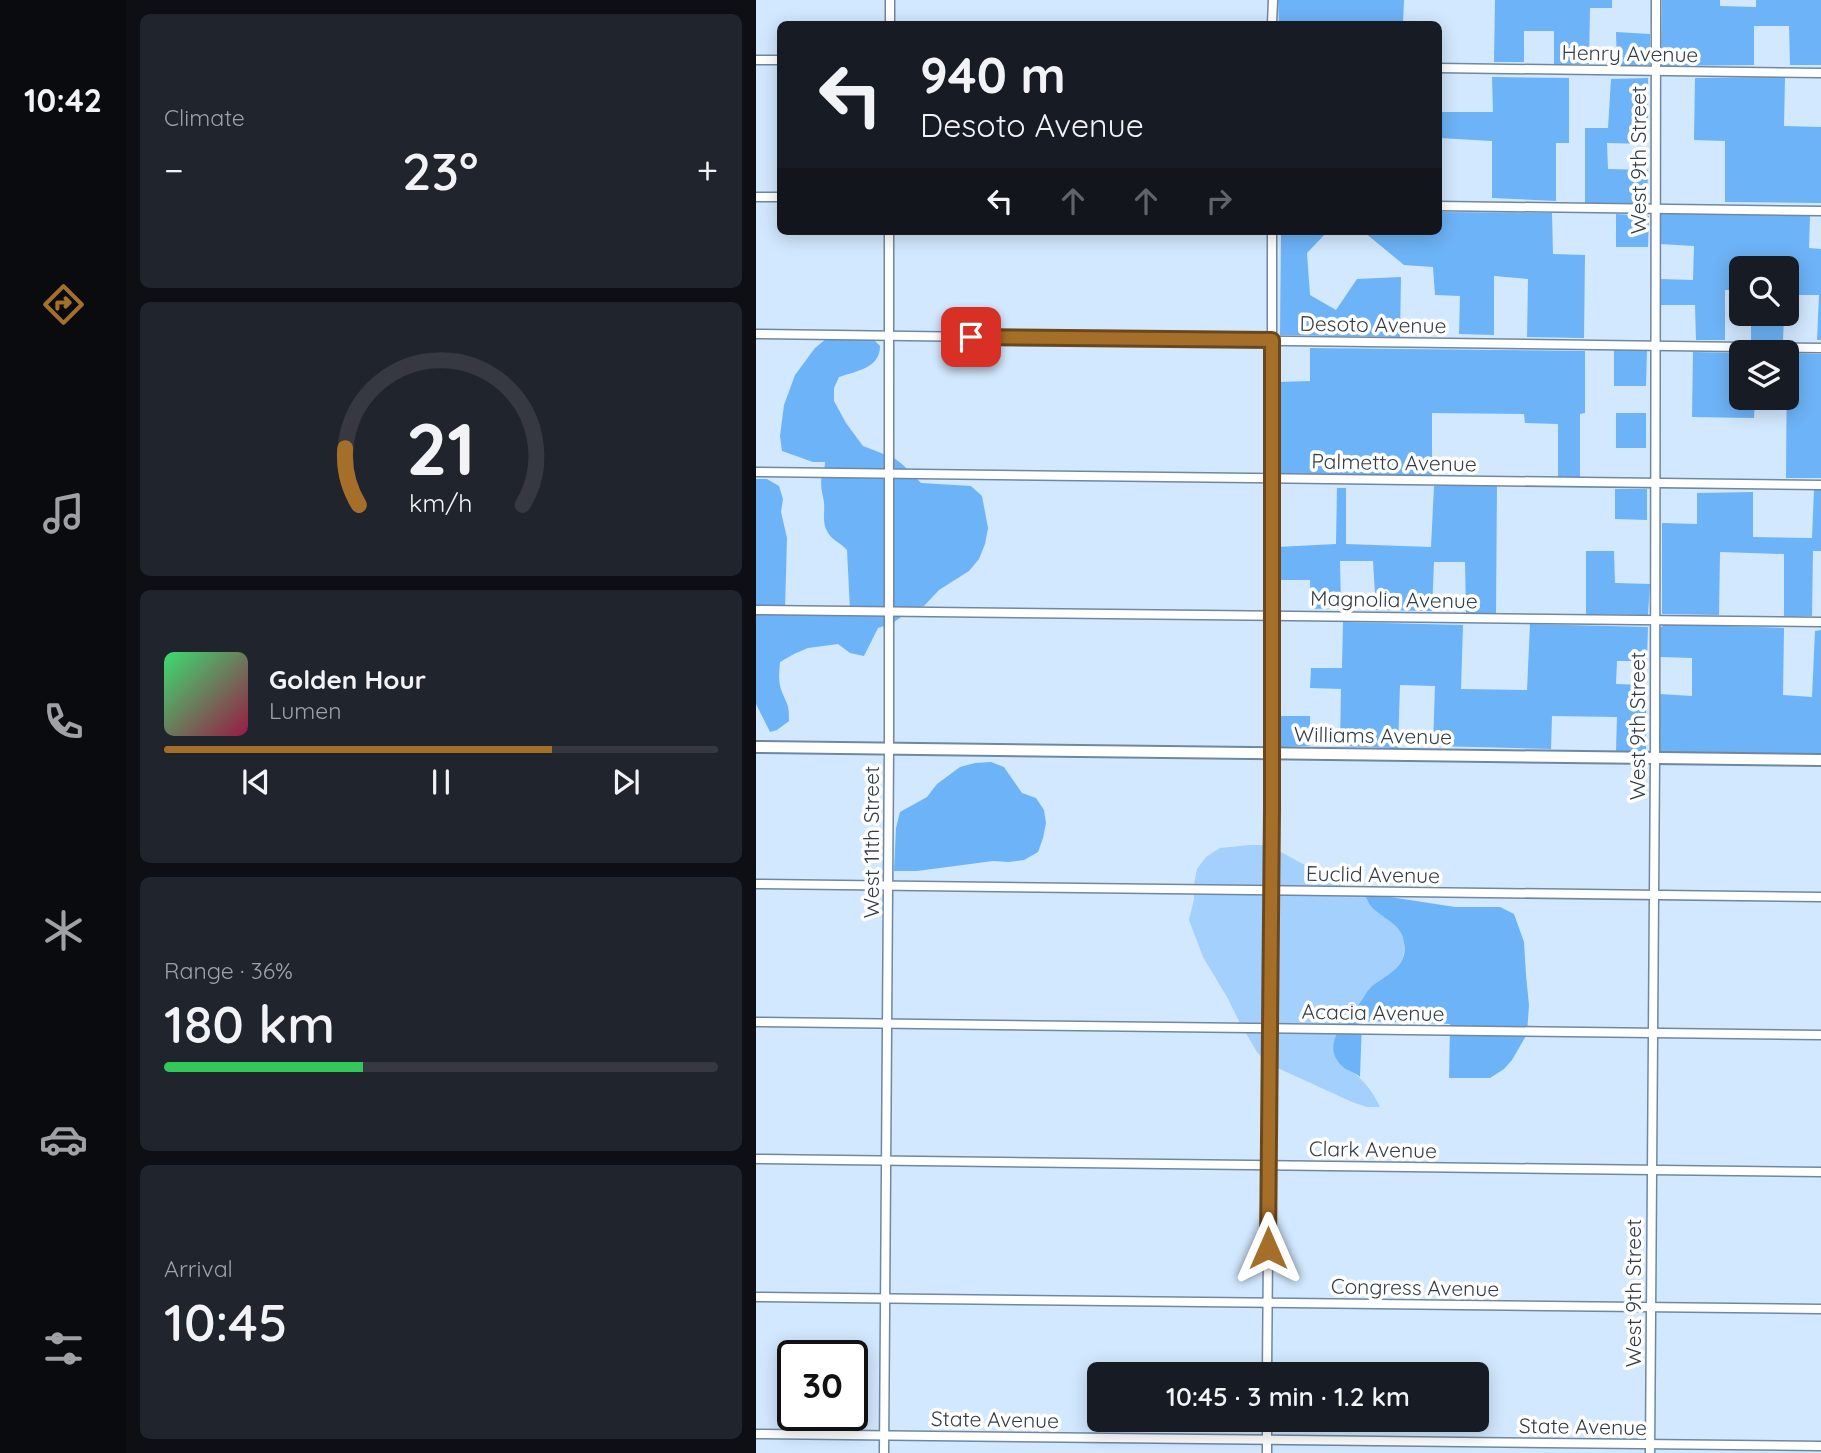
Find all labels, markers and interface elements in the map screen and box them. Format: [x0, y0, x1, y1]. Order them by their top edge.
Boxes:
street label: Henry Avenue [1561, 39, 1699, 67]
text: 940 m [920, 44, 1066, 105]
icon: left [805, 49, 896, 140]
text: 10:42 [24, 80, 102, 120]
street label: West 9th Street [1625, 86, 1651, 234]
text: Climate [164, 103, 245, 132]
text: Desoto Avenue [920, 105, 1144, 145]
text: 23° [402, 138, 478, 203]
text: − [164, 146, 184, 194]
text: + [697, 146, 718, 194]
icon: left [981, 182, 1019, 220]
icon: ahead [1054, 182, 1092, 220]
icon: ahead [1127, 182, 1165, 220]
icon: right [1200, 182, 1238, 220]
map controls [1729, 256, 1799, 410]
button: search [1729, 256, 1799, 326]
icon: directions [39, 280, 88, 329]
pin [941, 307, 1001, 367]
street label: Desoto Avenue [1299, 310, 1447, 338]
icon: arrive [952, 318, 990, 356]
button: layers [1729, 340, 1799, 410]
text: 21 [406, 402, 476, 493]
street label: Palmetto Avenue [1311, 448, 1477, 476]
text: km/h [409, 486, 473, 517]
icon: music [39, 489, 88, 538]
street label: Magnolia Avenue [1310, 585, 1478, 613]
street label: West 9th Street [1624, 652, 1650, 800]
text: Golden Hour [269, 663, 426, 696]
text: Lumen [269, 696, 342, 725]
icon: phone [39, 697, 88, 746]
street label: Williams Avenue [1294, 721, 1452, 749]
icon: previous [237, 763, 275, 801]
icon: pause [422, 763, 460, 801]
icon: next [607, 763, 645, 801]
street label: West 11th Street [858, 766, 884, 918]
street label: Euclid Avenue [1306, 860, 1440, 888]
icon: climate [39, 906, 88, 955]
text: Range · 36% [164, 956, 293, 985]
text: 180 km [164, 991, 335, 1056]
street label: Acacia Avenue [1301, 998, 1445, 1026]
icon: car [39, 1115, 88, 1164]
street label: Clark Avenue [1309, 1135, 1437, 1163]
position arrow [1231, 1211, 1305, 1285]
street label: West 9th Street [1620, 1219, 1646, 1367]
text: Arrival [164, 1254, 233, 1283]
street label: Congress Avenue [1331, 1273, 1499, 1301]
text: 10:45 [164, 1289, 287, 1354]
icon: filters [39, 1324, 88, 1373]
speed limit sign: 30 [777, 1340, 868, 1431]
text: 10:45 · 3 min · 1.2 km [1166, 1380, 1410, 1413]
street label: State Avenue [931, 1405, 1059, 1433]
street label: State Avenue [1519, 1412, 1647, 1440]

